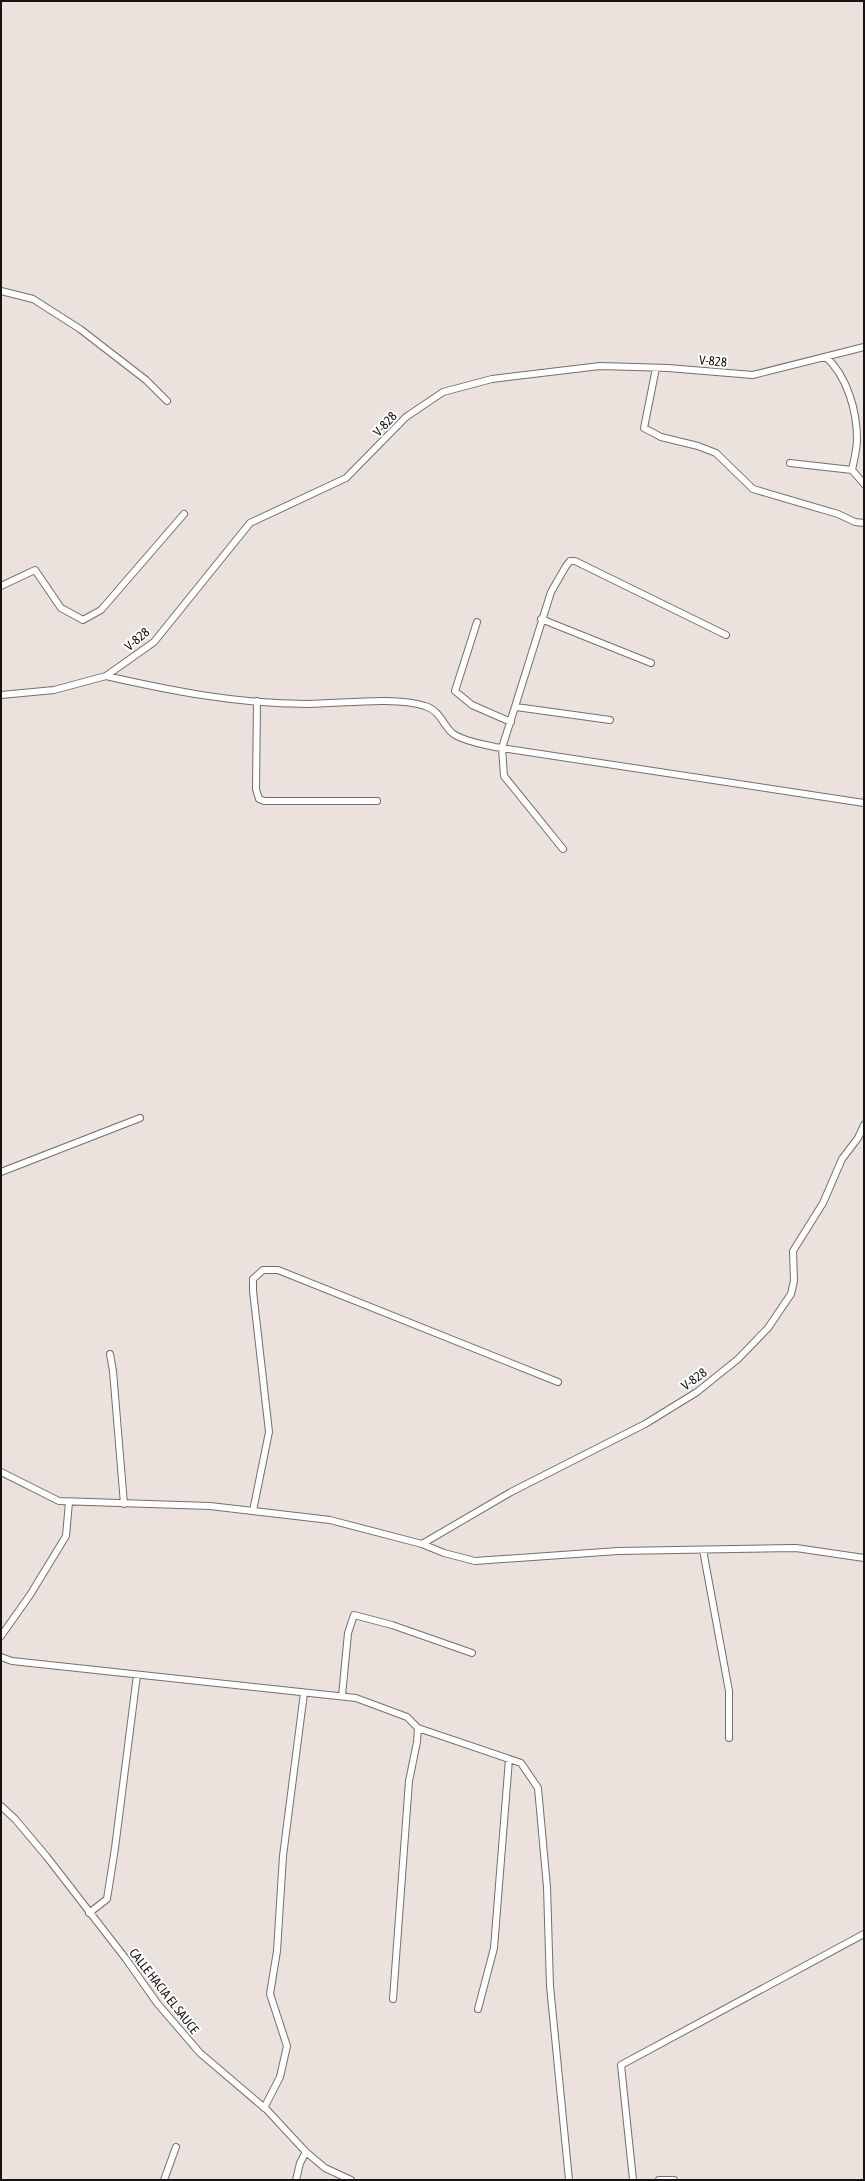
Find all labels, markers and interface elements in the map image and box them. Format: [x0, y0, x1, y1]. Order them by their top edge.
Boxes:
street label: V-828 [698, 352, 728, 370]
street label: V-828 [370, 409, 400, 439]
street label: V-828 [122, 624, 152, 654]
street label: V-828 [678, 1365, 710, 1393]
street label: CALLE HACIA EL SAUCE [126, 1945, 202, 2037]

